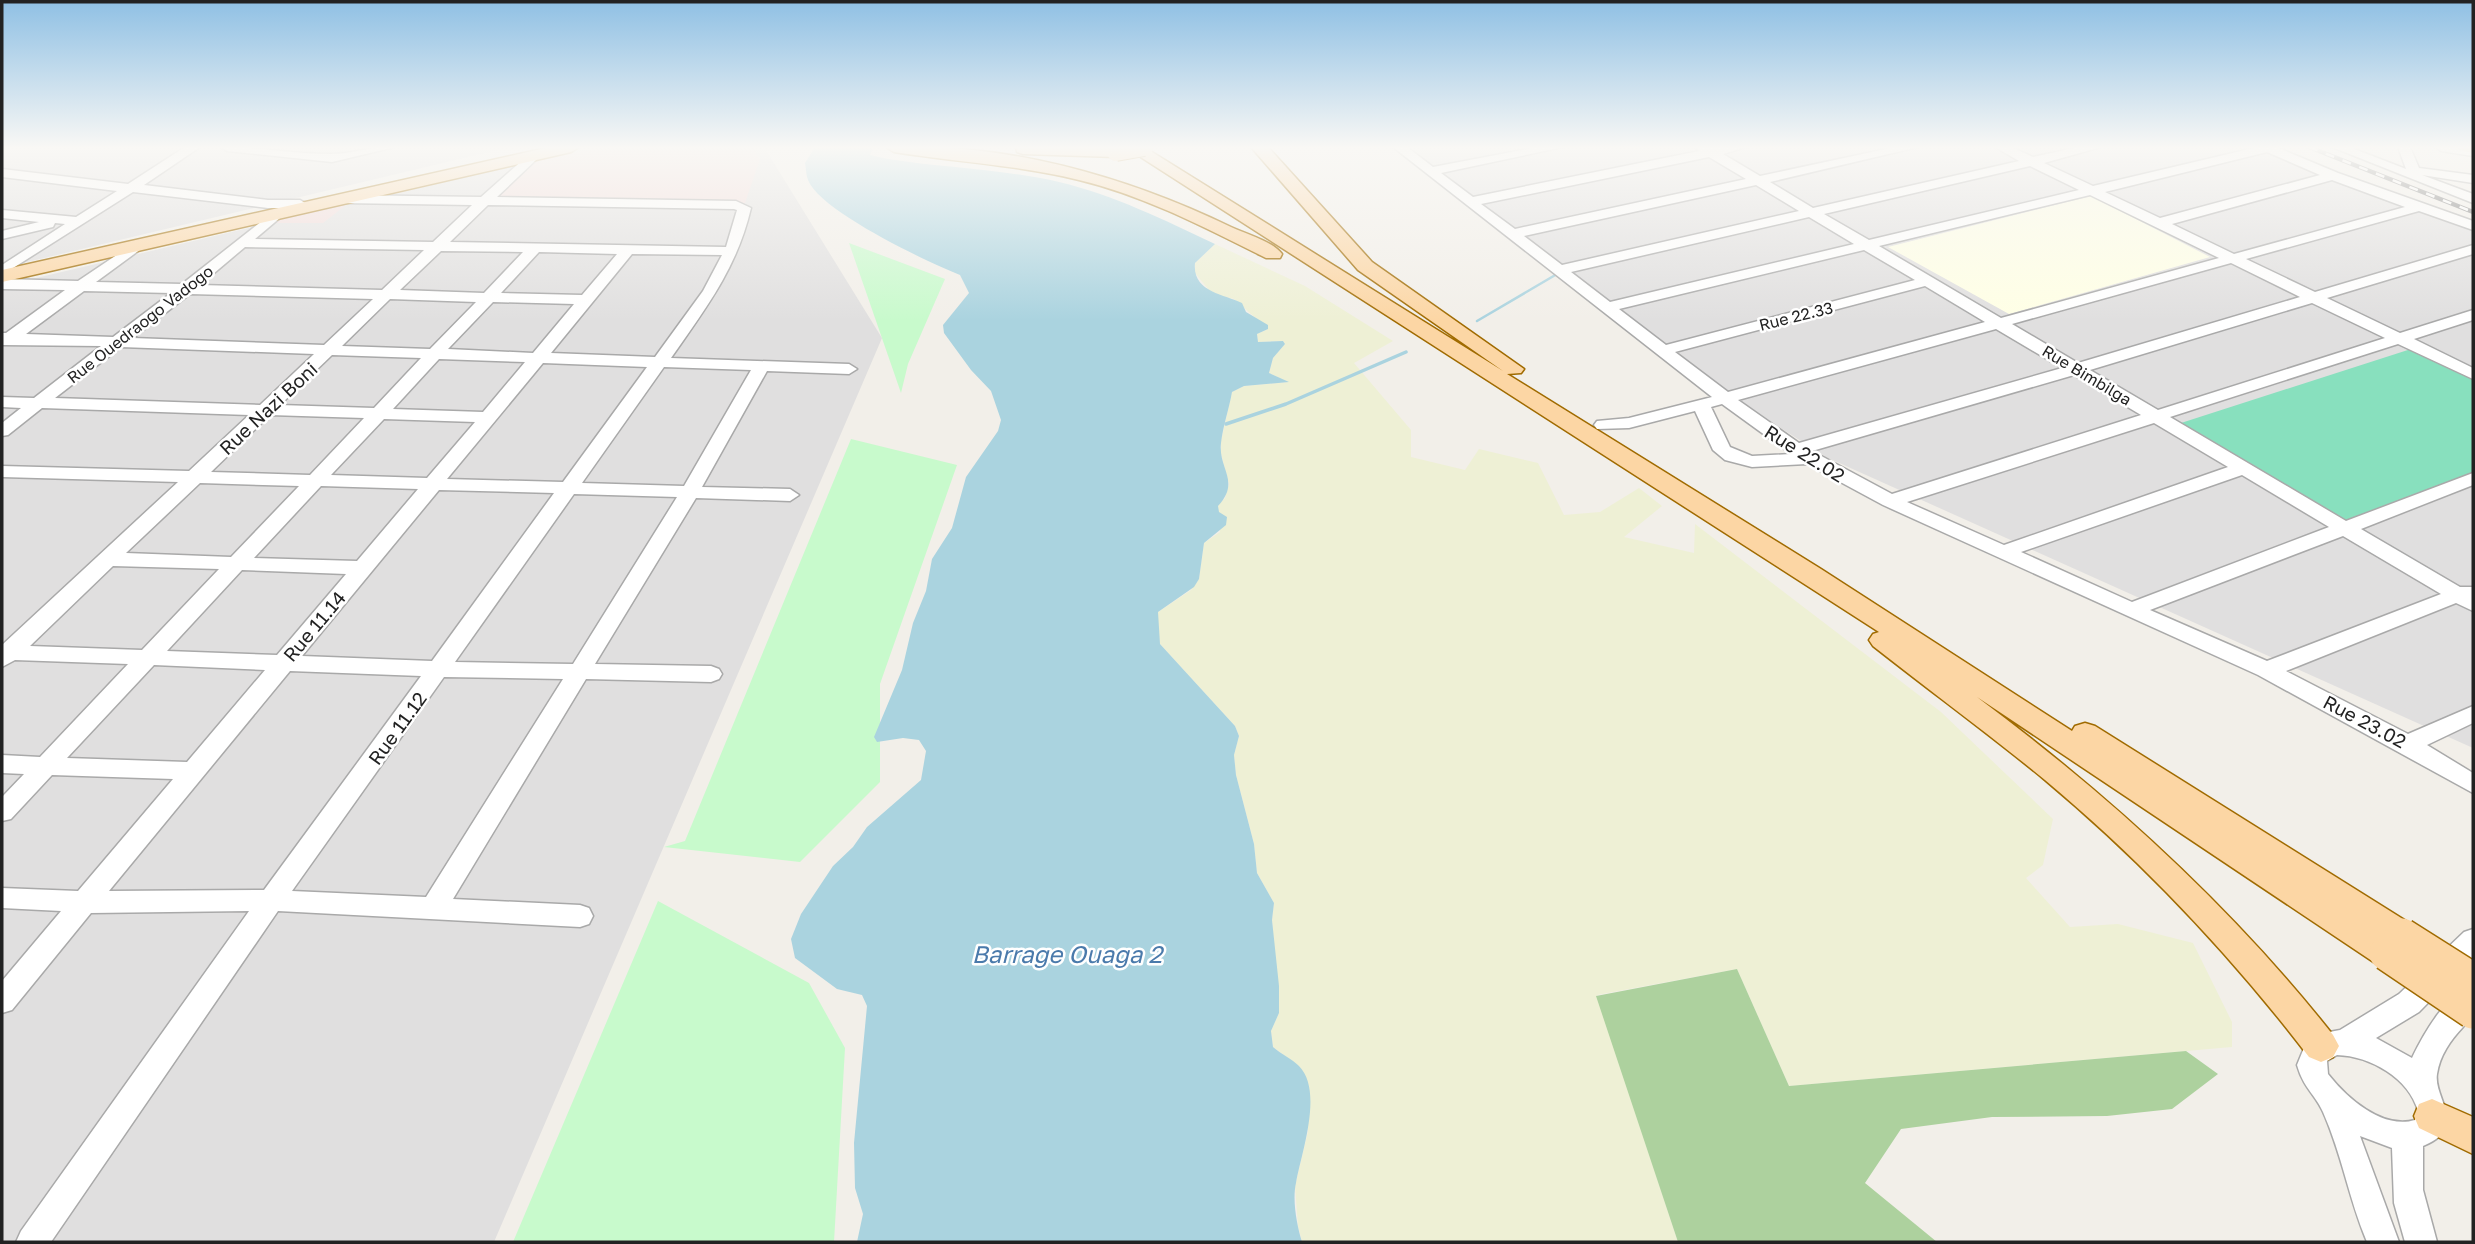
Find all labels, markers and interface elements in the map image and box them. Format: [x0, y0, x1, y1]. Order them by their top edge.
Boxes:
street label: Rue Ouedraogo Vadogo [63, 261, 217, 387]
street label: Rue 22.33 [1757, 297, 1835, 335]
street label: Rue Bimbilga [2039, 341, 2135, 409]
street label: Rue Nazi Boni [214, 357, 322, 459]
street label: Rue 22.02 [1761, 419, 1849, 487]
street label: Rue 11.14 [278, 586, 350, 666]
street label: Rue 11.12 [363, 687, 431, 769]
street label: Rue 23.02 [2320, 690, 2410, 752]
water label: Barrage Ouaga 2 [972, 939, 1164, 969]

